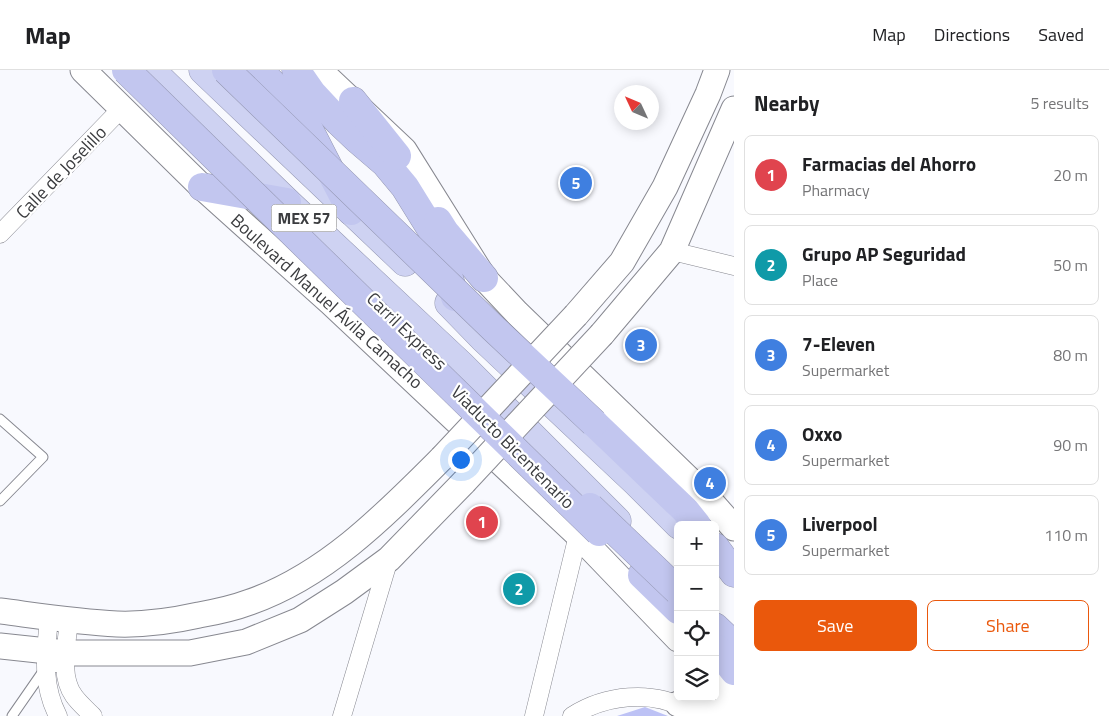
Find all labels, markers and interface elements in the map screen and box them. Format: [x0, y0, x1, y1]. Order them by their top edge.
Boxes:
text: Map [25, 17, 71, 53]
text: Map [872, 21, 906, 48]
text: Directions [934, 21, 1010, 48]
text: Saved [1038, 21, 1084, 48]
north arrow [614, 85, 659, 130]
text: Nearby [754, 87, 819, 119]
text: 5 results [1030, 91, 1089, 115]
street label: Calle de Joselillo [9, 119, 113, 225]
text: Farmacias del Ahorro [802, 149, 976, 178]
text: 1 [767, 163, 775, 187]
text: 20 m [1053, 163, 1088, 187]
pin: 5 [560, 164, 592, 202]
text: Pharmacy [802, 178, 870, 202]
road number: MEX 57 [272, 204, 336, 232]
street label: Boulevard Manuel Ávila Camacho [225, 207, 429, 395]
text: Grupo AP Seguridad [802, 239, 966, 268]
text: 2 [767, 253, 775, 277]
text: 50 m [1053, 253, 1088, 277]
text: Place [802, 268, 838, 292]
street label: Carril Express [361, 286, 453, 376]
pin: 3 [625, 326, 657, 364]
text: 7-Eleven [802, 329, 875, 358]
text: 3 [767, 343, 775, 367]
text: 80 m [1053, 343, 1088, 367]
text: Supermarket [802, 358, 889, 382]
street label: Viaducto Bicentenario [445, 379, 581, 515]
text: Oxxo [802, 419, 842, 448]
text: 4 [767, 433, 775, 457]
text: 90 m [1053, 433, 1088, 457]
your location [448, 447, 474, 473]
text: Supermarket [802, 448, 889, 472]
pin: 4 [694, 464, 726, 502]
pin: 1 [466, 503, 498, 541]
text: Liverpool [802, 509, 878, 538]
map controls [674, 521, 719, 701]
button: + [674, 521, 719, 566]
text: 5 [767, 523, 775, 547]
text: 110 m [1044, 523, 1088, 547]
text: Supermarket [802, 538, 889, 562]
button: − [674, 566, 719, 611]
pin: 2 [503, 570, 535, 608]
button: Save [754, 600, 917, 651]
button: Share [927, 600, 1089, 651]
button: locate [674, 611, 719, 656]
button: layers [674, 656, 719, 701]

